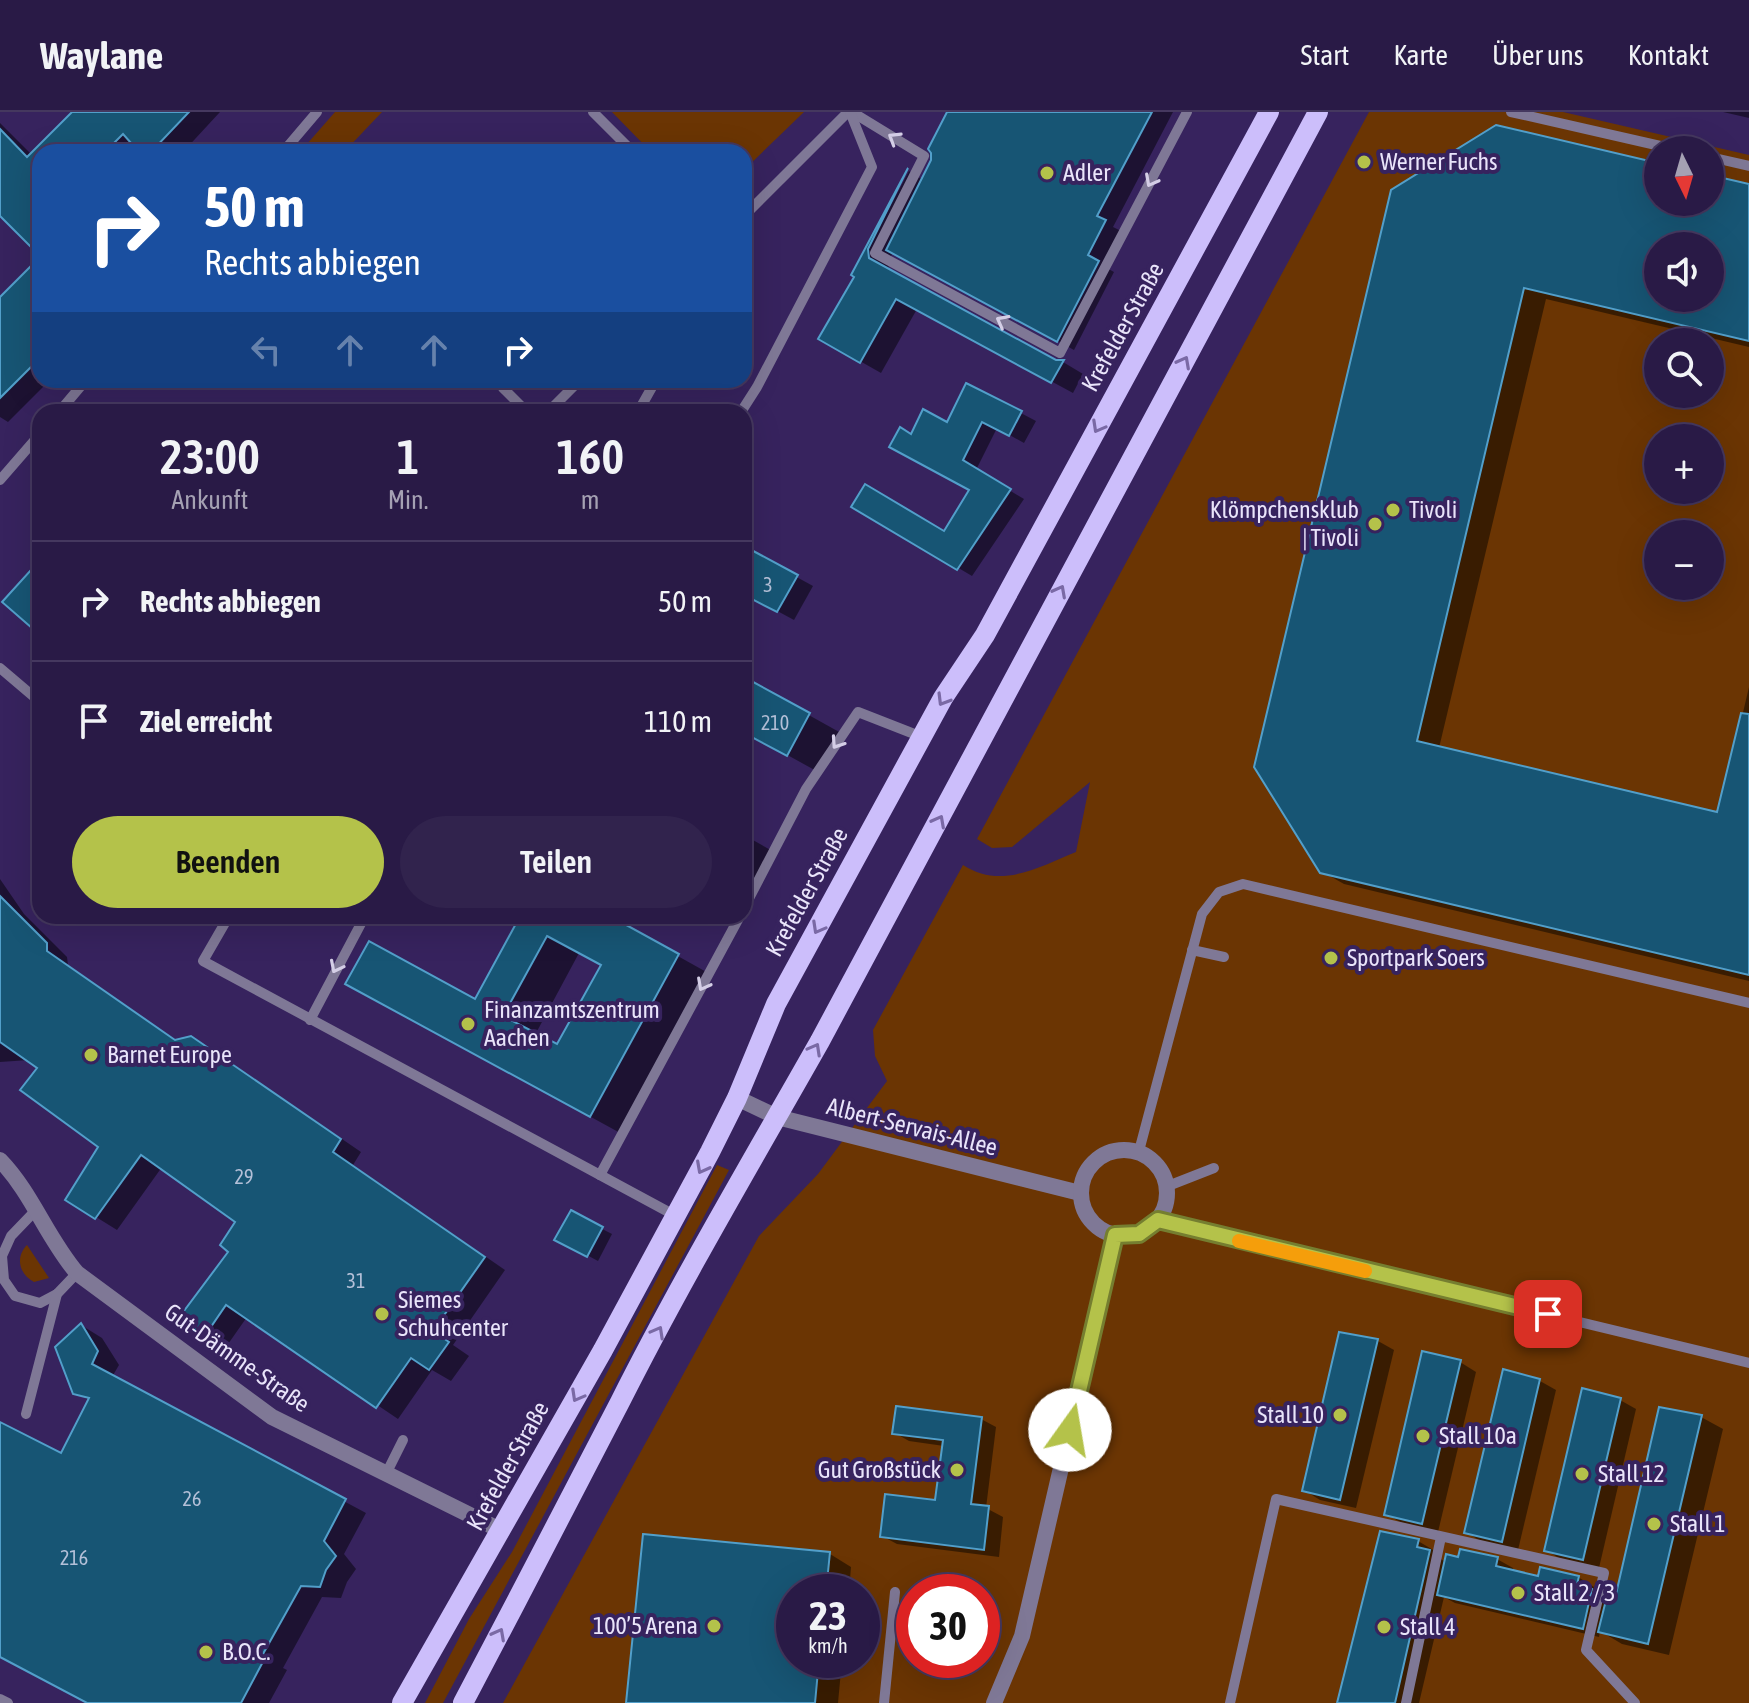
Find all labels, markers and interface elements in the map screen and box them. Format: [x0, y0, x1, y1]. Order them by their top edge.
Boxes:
text: Waylane [40, 34, 163, 77]
text: Start [1300, 39, 1349, 71]
text: Karte [1393, 39, 1448, 71]
text: Über uns [1492, 39, 1584, 71]
text: Kontakt [1628, 39, 1709, 71]
one-way arrow [888, 132, 903, 147]
north arrow [1644, 136, 1724, 216]
map controls [1644, 136, 1724, 600]
place label: Werner Fuchs [1380, 148, 1498, 175]
marker: Werner Fuchs [1355, 153, 1373, 171]
place label: Adler [1063, 159, 1111, 186]
marker: Adler [1038, 164, 1056, 182]
one-way arrow [1145, 172, 1161, 187]
text: 50 m [204, 175, 305, 239]
icon: right [72, 176, 176, 280]
button: sound [1644, 232, 1724, 312]
text: Rechts abbiegen [204, 241, 421, 283]
street label: Krefelder Straße [1076, 258, 1169, 396]
one-way arrow [996, 316, 1011, 331]
icon: left [244, 328, 288, 372]
icon: ahead [328, 328, 372, 372]
icon: ahead [412, 328, 456, 372]
icon: right [496, 328, 540, 372]
button: search [1644, 328, 1724, 408]
one-way arrow [1174, 356, 1190, 371]
one-way arrow [1093, 419, 1108, 433]
button: + [1644, 424, 1724, 504]
text: 23:00 [160, 429, 260, 484]
text: 1 [397, 429, 419, 484]
text: 160 [556, 429, 624, 484]
text: Ankunft [172, 485, 248, 515]
text: Min. [388, 485, 428, 515]
text: m [581, 485, 600, 515]
place label: Klömpchensklub | Tivoli [1210, 496, 1359, 551]
place label: Tivoli [1409, 496, 1457, 523]
marker: Tivoli [1384, 501, 1402, 519]
marker: Klömpchensklub | Tivoli [1366, 515, 1384, 533]
button: − [1644, 520, 1724, 600]
house number: 3 [763, 573, 773, 596]
icon: right [72, 579, 116, 623]
text: Rechts abbiegen [140, 584, 321, 618]
text: 50 m [658, 584, 712, 618]
one-way arrow [1051, 584, 1066, 599]
one-way arrow [937, 691, 953, 706]
icon: arrive [72, 699, 116, 743]
text: Ziel erreicht [140, 704, 272, 738]
text: 110 m [644, 704, 712, 738]
house number: 210 [761, 711, 789, 734]
one-way arrow [832, 734, 847, 748]
one-way arrow [929, 815, 945, 829]
button: Beenden [72, 816, 384, 908]
button: Teilen [400, 816, 712, 908]
street label: Krefelder Straße [760, 823, 853, 961]
one-way arrow [812, 920, 827, 934]
place label: Sportpark Soers [1347, 944, 1485, 971]
marker: Sportpark Soers [1322, 949, 1340, 967]
one-way arrow [331, 959, 346, 974]
one-way arrow [698, 977, 713, 991]
place label: Finanzamtszentrum Aachen [484, 996, 660, 1051]
marker: Finanzamtszentrum Aachen [459, 1015, 477, 1033]
place label: Barnet Europe [107, 1041, 232, 1068]
one-way arrow [805, 1044, 821, 1058]
marker: Barnet Europe [82, 1046, 100, 1064]
street label: Albert-Servais-Allee [824, 1092, 1000, 1161]
one-way arrow [696, 1160, 711, 1174]
house number: 29 [235, 1165, 253, 1188]
house number: 31 [347, 1269, 365, 1292]
pin [1514, 1280, 1582, 1348]
place label: Siemes Schuhcenter [398, 1286, 509, 1341]
icon: arrive [1526, 1292, 1570, 1336]
street label: Gut-Dämme-Straße [160, 1298, 315, 1417]
marker: Siemes Schuhcenter [373, 1305, 391, 1323]
one-way arrow [648, 1326, 663, 1340]
one-way arrow [572, 1388, 587, 1402]
position arrow [1028, 1388, 1112, 1472]
street label: Krefelder Straße [461, 1397, 554, 1535]
place label: Stall 10 [1257, 1401, 1324, 1428]
marker: Stall 10 [1331, 1406, 1349, 1424]
place label: Stall 10a [1439, 1422, 1517, 1449]
marker: Stall 10a [1414, 1427, 1432, 1445]
place label: Gut Großstück [818, 1456, 941, 1483]
place label: Stall 12 [1598, 1460, 1665, 1487]
marker: Gut Großstück [948, 1461, 966, 1479]
marker: Stall 12 [1573, 1465, 1591, 1483]
house number: 26 [183, 1487, 201, 1510]
place label: Stall 1 [1670, 1510, 1725, 1537]
marker: Stall 1 [1645, 1515, 1663, 1533]
house number: 216 [60, 1546, 88, 1569]
speed limit sign: 30 [896, 1574, 1000, 1678]
place label: Stall 2 / 3 [1534, 1579, 1615, 1606]
marker: Stall 2 / 3 [1509, 1584, 1527, 1602]
text: 23 [809, 1593, 847, 1638]
place label: 100’5 Arena [593, 1612, 698, 1639]
place label: Stall 4 [1400, 1613, 1455, 1640]
marker: 100’5 Arena [705, 1617, 723, 1635]
marker: Stall 4 [1375, 1618, 1393, 1636]
one-way arrow [490, 1628, 505, 1643]
text: km/h [808, 1634, 848, 1657]
place label: B.O.C. [222, 1638, 271, 1665]
marker: B.O.C. [197, 1643, 215, 1661]

